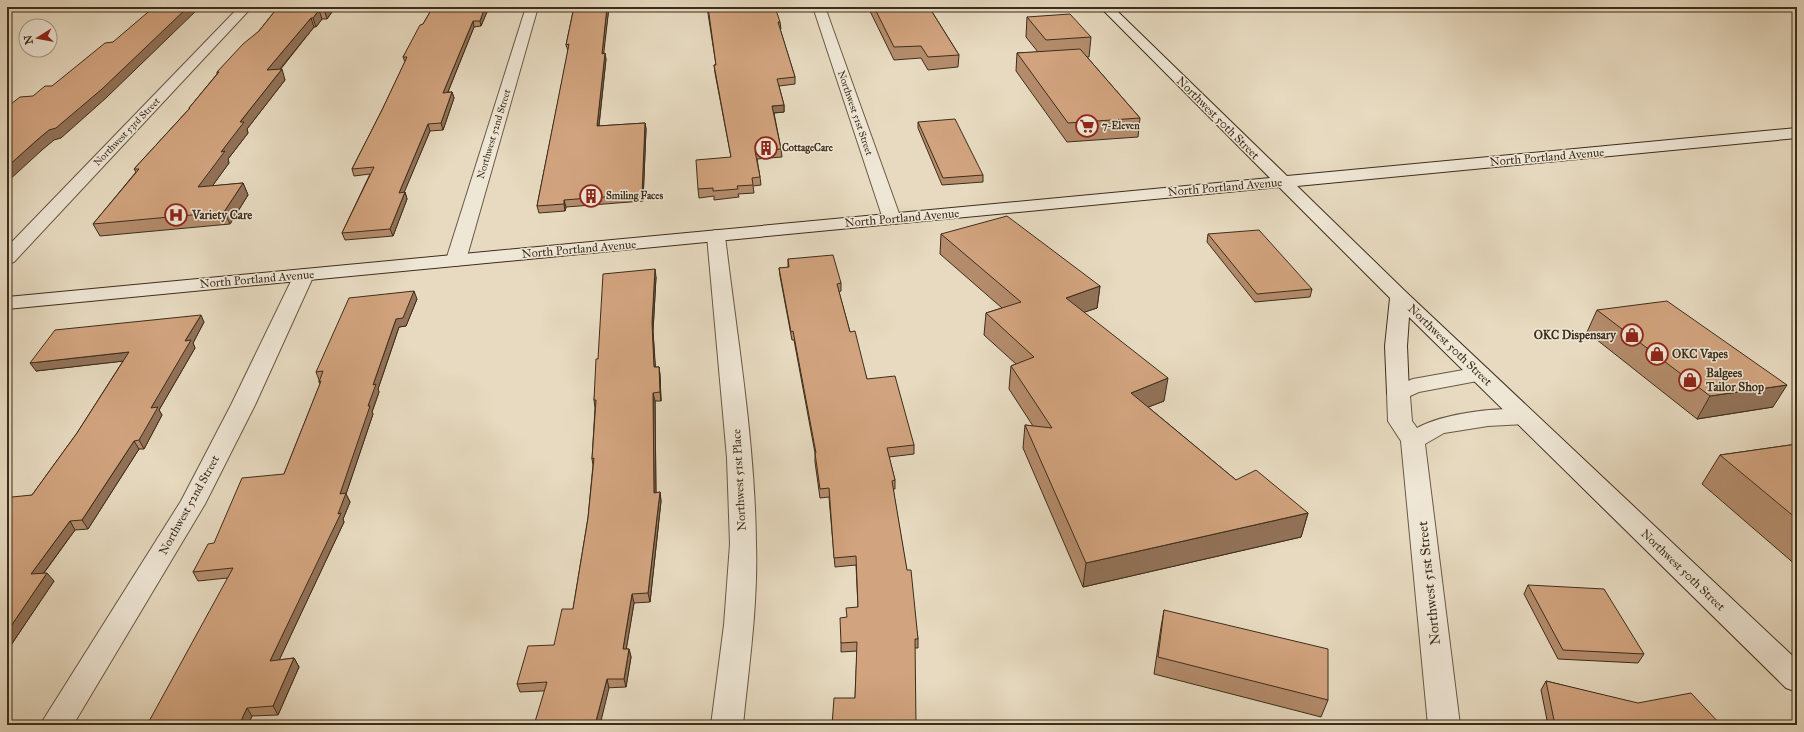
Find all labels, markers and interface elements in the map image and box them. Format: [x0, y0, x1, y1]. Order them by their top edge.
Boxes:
north arrow [18, 18, 58, 58]
text: N [21, 33, 36, 46]
street label: Northwest 51st Street [835, 69, 875, 157]
street label: Northwest 50th Street [1174, 74, 1263, 163]
street label: Northwest 52nd Street [475, 87, 513, 180]
street label: Northwest 53rd Street [91, 95, 163, 169]
supermarket icon: 7-Eleven [1074, 113, 1100, 139]
place label: 7-Eleven [1102, 120, 1140, 132]
building icon: CottageCare [753, 135, 779, 161]
place label: CottageCare [782, 142, 834, 154]
street label: North Portland Avenue [1489, 145, 1605, 169]
street label: North Portland Avenue [1167, 175, 1283, 199]
building icon: Smiling Faces [578, 183, 604, 209]
place label: Smiling Faces [606, 190, 663, 202]
hospital icon: Variety Care [163, 202, 189, 228]
street label: North Portland Avenue [844, 206, 960, 230]
place label: Variety Care [191, 208, 252, 223]
street label: North Portland Avenue [521, 237, 637, 261]
street label: North Portland Avenue [199, 267, 315, 291]
street label: Northwest 50th Street [1405, 301, 1495, 389]
shop icon: OKC Dispensary [1619, 322, 1645, 348]
place label: OKC Dispensary [1534, 328, 1617, 343]
shop icon: OKC Vapes [1644, 341, 1670, 367]
place label: OKC Vapes [1672, 347, 1728, 362]
place label: Balgees Tailor Shop [1705, 366, 1764, 395]
shop icon: Balgees Tailor Shop [1677, 367, 1703, 393]
street label: Northwest 51st Place [729, 429, 749, 531]
street label: Northwest 52nd Street [156, 452, 223, 557]
street label: Northwest 51st Street [1414, 520, 1444, 646]
street label: Northwest 50th Street [1638, 526, 1728, 614]

